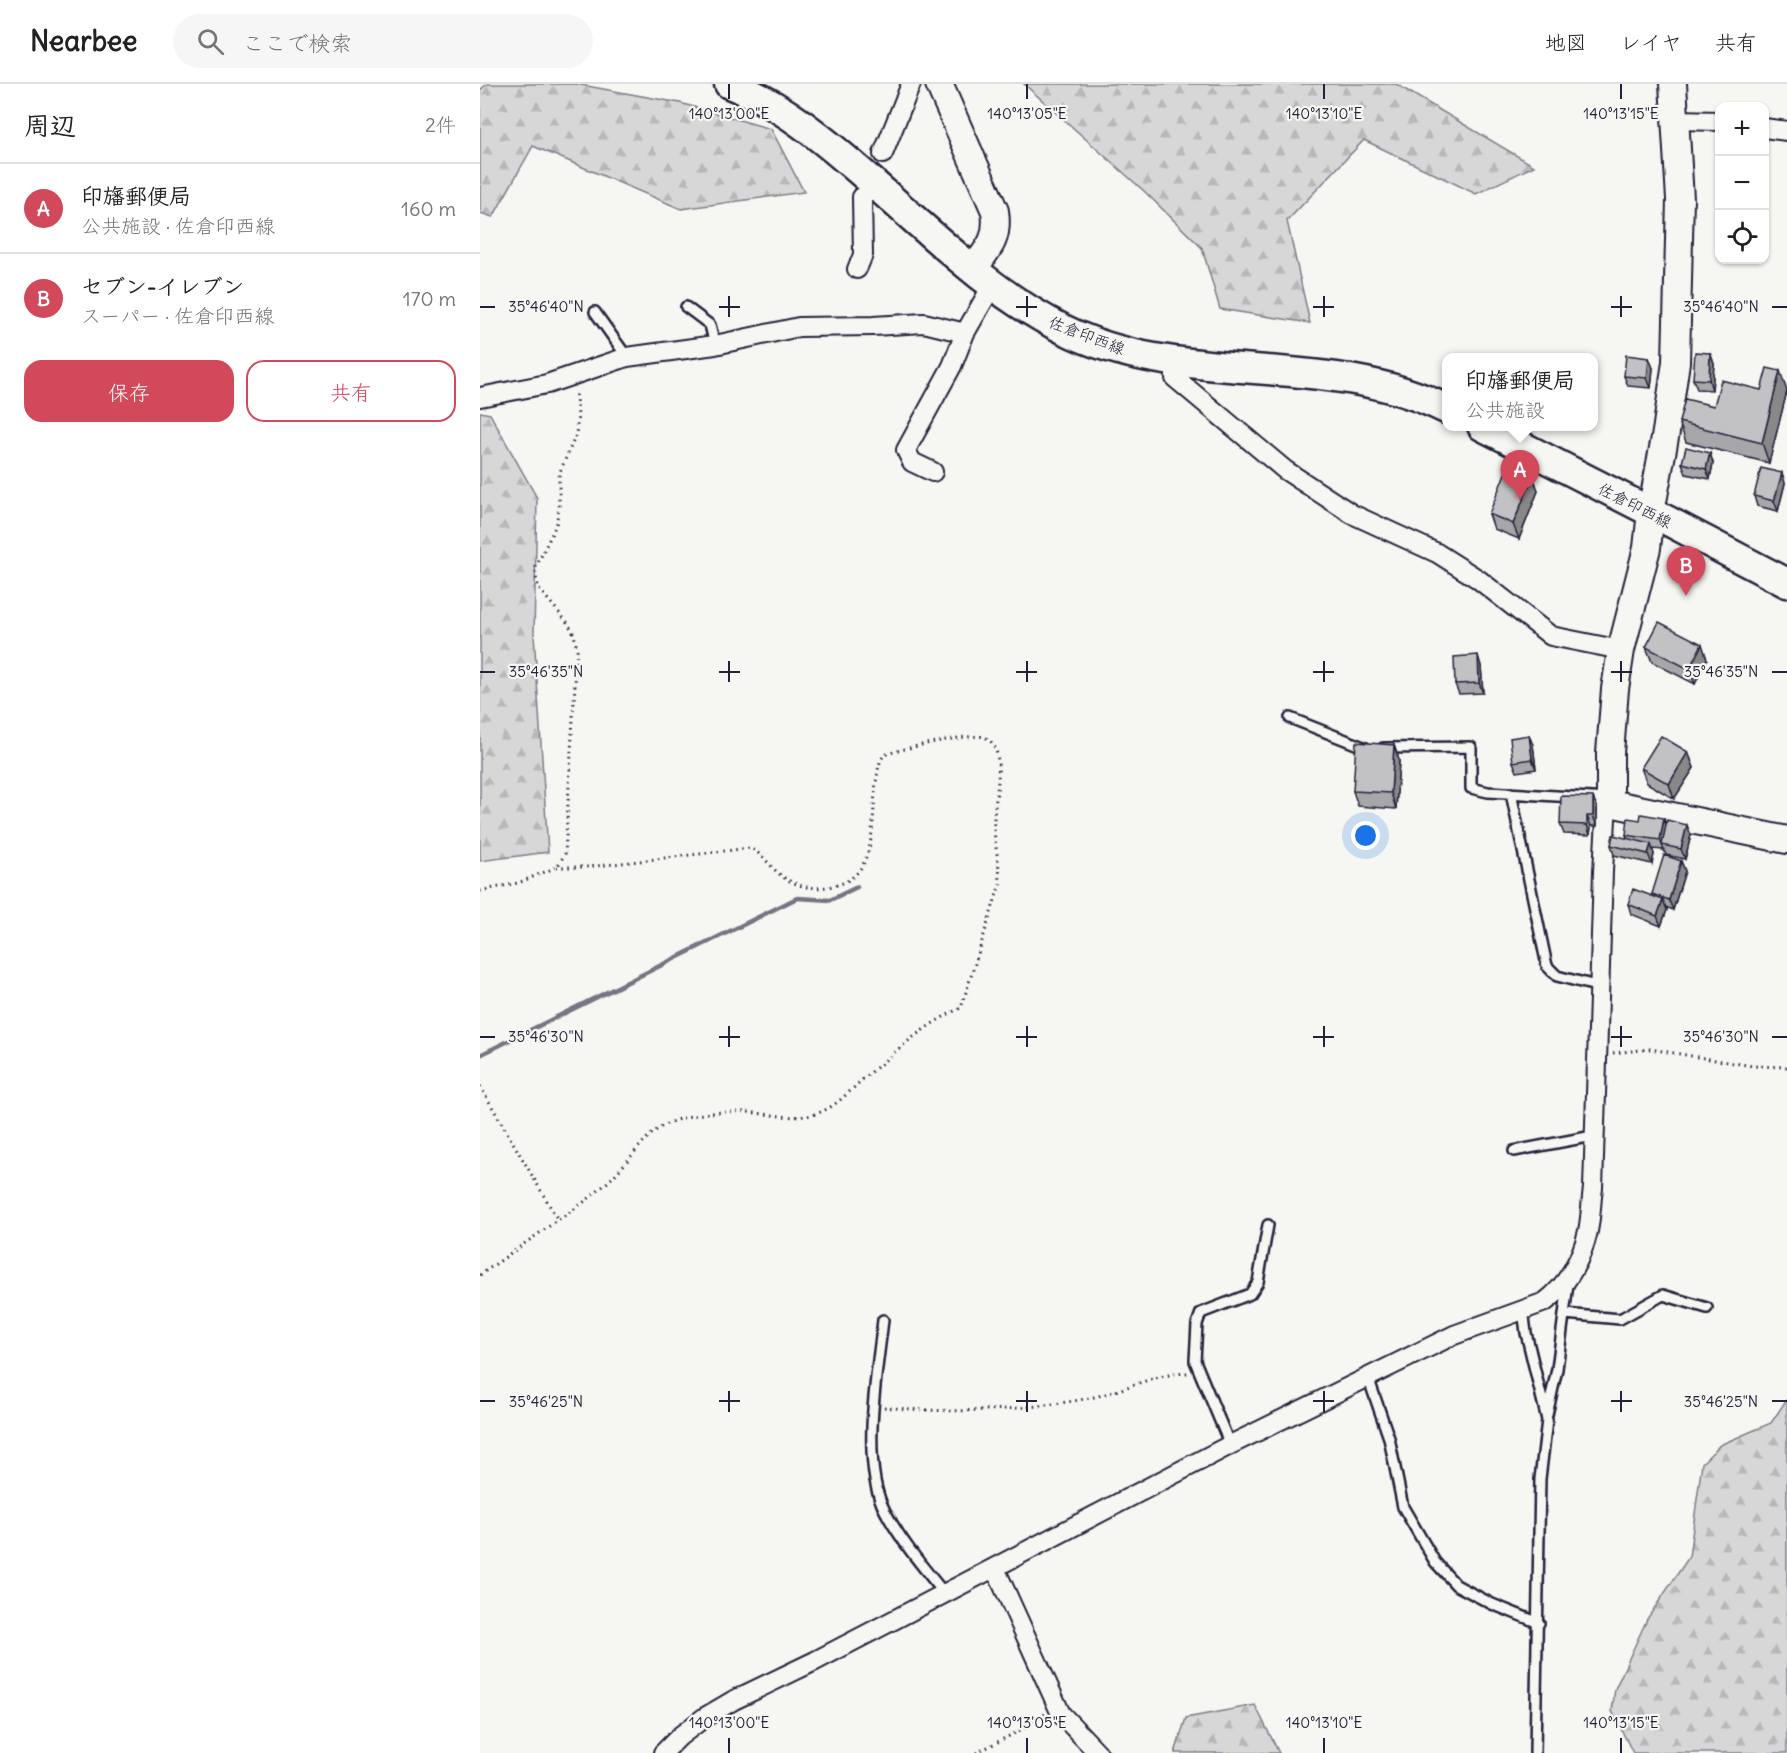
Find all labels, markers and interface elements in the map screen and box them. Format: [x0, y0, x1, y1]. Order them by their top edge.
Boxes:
search box [173, 14, 593, 68]
text: Nearbee [30, 23, 137, 59]
icon: search [194, 25, 227, 58]
text: ここで検索 [242, 29, 352, 57]
text: 地図 [1545, 29, 1587, 56]
text: レイヤ [1620, 29, 1682, 56]
text: 共有 [1715, 29, 1757, 56]
map controls [1715, 102, 1769, 264]
button: + [1715, 102, 1769, 156]
text: 140°13'00"E [689, 104, 769, 123]
text: 140°13'05"E [987, 104, 1067, 123]
text: 140°13'10"E [1286, 104, 1362, 123]
text: 140°13'15"E [1583, 104, 1659, 123]
text: 周辺 [24, 109, 76, 142]
text: 2件 [425, 112, 456, 137]
button: − [1715, 156, 1769, 210]
text: 印旛郵便局 [81, 182, 191, 210]
text: A [37, 196, 50, 221]
text: 160 m [401, 196, 456, 221]
button: locate [1715, 210, 1769, 264]
text: 公共施設 · 佐倉印西線 [81, 213, 275, 238]
text: セブン-イレブン [81, 272, 244, 300]
text: B [37, 286, 50, 311]
text: 170 m [403, 286, 456, 311]
text: 35°46'40"N [508, 297, 584, 316]
text: 35°46'40"N [1683, 297, 1759, 316]
text: スーパー · 佐倉印西線 [81, 303, 274, 328]
street label: 佐倉印西線 [1046, 311, 1128, 359]
popup [1442, 353, 1598, 431]
button: 保存 [24, 360, 234, 422]
button: 共有 [246, 360, 456, 422]
text: 印旛郵便局 [1465, 366, 1575, 394]
text: 公共施設 [1465, 397, 1545, 422]
pin: A [1500, 450, 1540, 500]
street label: 佐倉印西線 [1595, 478, 1675, 532]
pin: B [1666, 546, 1706, 596]
text: 35°46'35"N [509, 662, 583, 681]
text: 35°46'35"N [1684, 662, 1758, 681]
your location [1351, 821, 1380, 850]
text: 35°46'30"N [508, 1027, 584, 1046]
text: 35°46'30"N [1683, 1027, 1759, 1046]
text: 35°46'25"N [509, 1392, 583, 1411]
text: 35°46'25"N [1684, 1392, 1758, 1411]
text: 140°13'00"E [689, 1713, 769, 1732]
text: 140°13'05"E [987, 1713, 1067, 1732]
text: 140°13'10"E [1286, 1713, 1362, 1732]
text: 140°13'15"E [1583, 1713, 1659, 1732]

